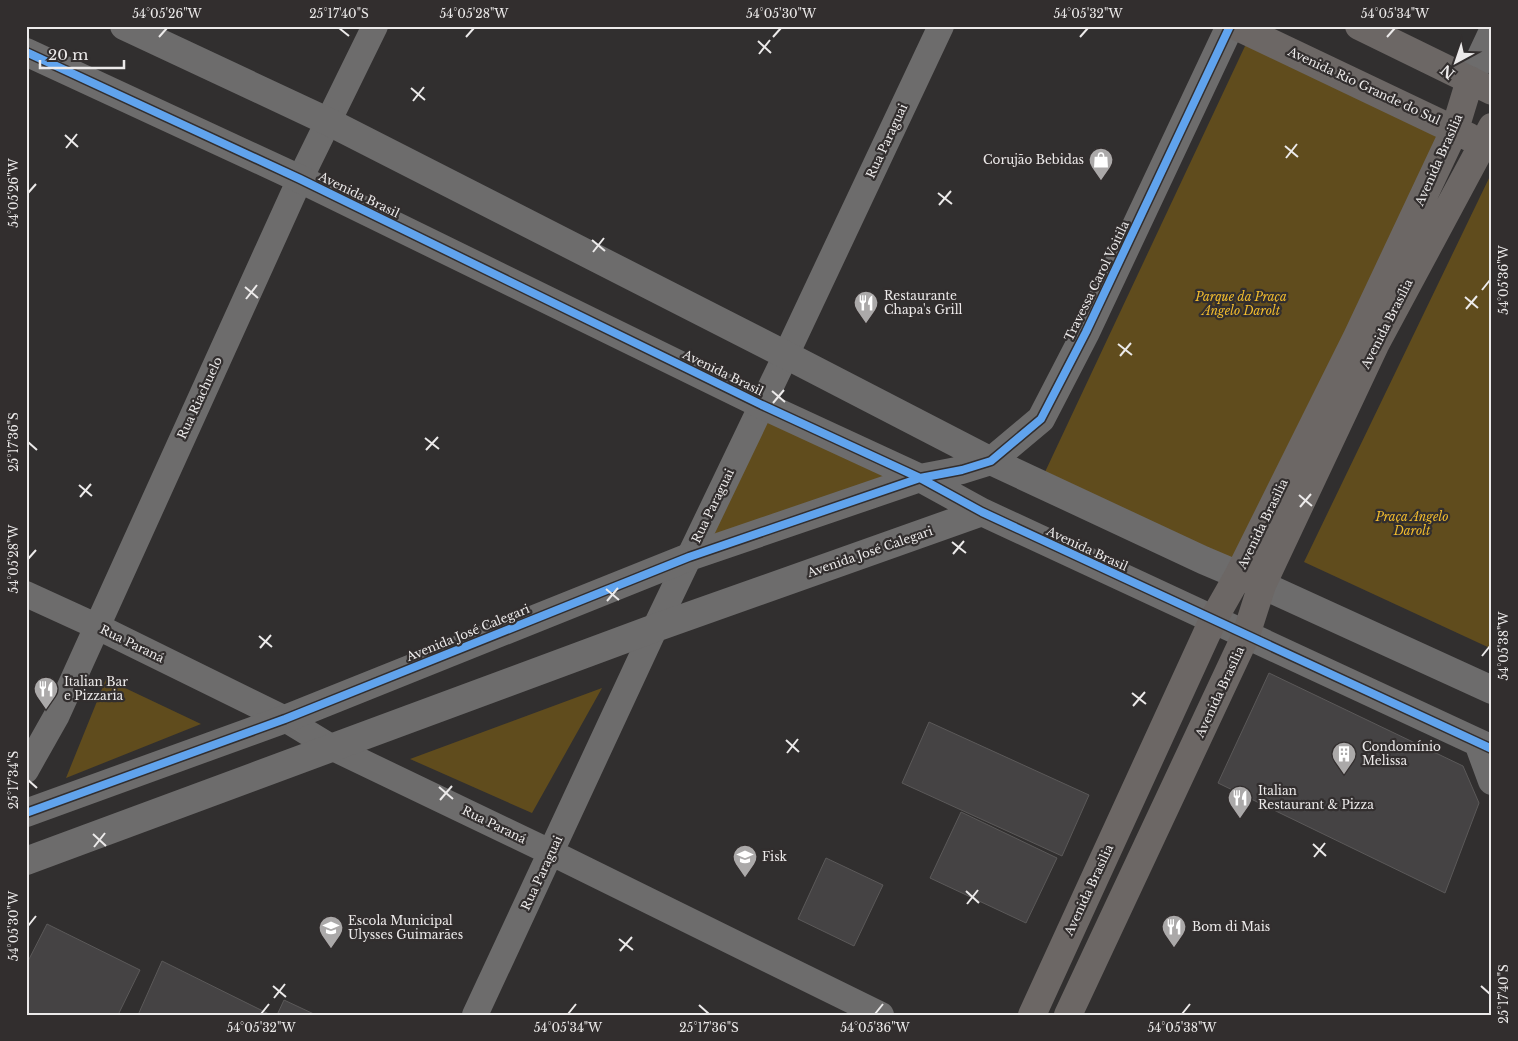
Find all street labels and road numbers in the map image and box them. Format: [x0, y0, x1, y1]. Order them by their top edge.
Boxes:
street label: Avenida Rio Grande do Sul [1285, 43, 1443, 128]
street label: Rua Paraguai [863, 101, 910, 180]
street label: Avenida Brasilia [1411, 111, 1466, 209]
street label: Avenida Brasil [316, 168, 402, 221]
street label: Travessa Carol Voitila [1061, 218, 1132, 343]
street label: Avenida Brasília [1357, 276, 1416, 372]
street label: Avenida Brasil [680, 346, 766, 399]
street label: Rua Riachuelo [174, 354, 225, 441]
street label: Rua Paraguai [688, 466, 737, 545]
street label: Avenida Brasilia [1234, 476, 1291, 572]
street label: Avenida José Calegari [804, 523, 935, 580]
street label: Avenida Brasil [1043, 523, 1130, 574]
street label: Avenida José Calegari [403, 601, 532, 665]
street label: Rua Paraná [98, 622, 167, 666]
street label: Avenida Brasília [1191, 644, 1247, 741]
street label: Rua Paraná [460, 803, 529, 847]
street label: Rua Paraguai [518, 833, 565, 912]
street label: Avenida Brasilia [1060, 842, 1116, 939]

